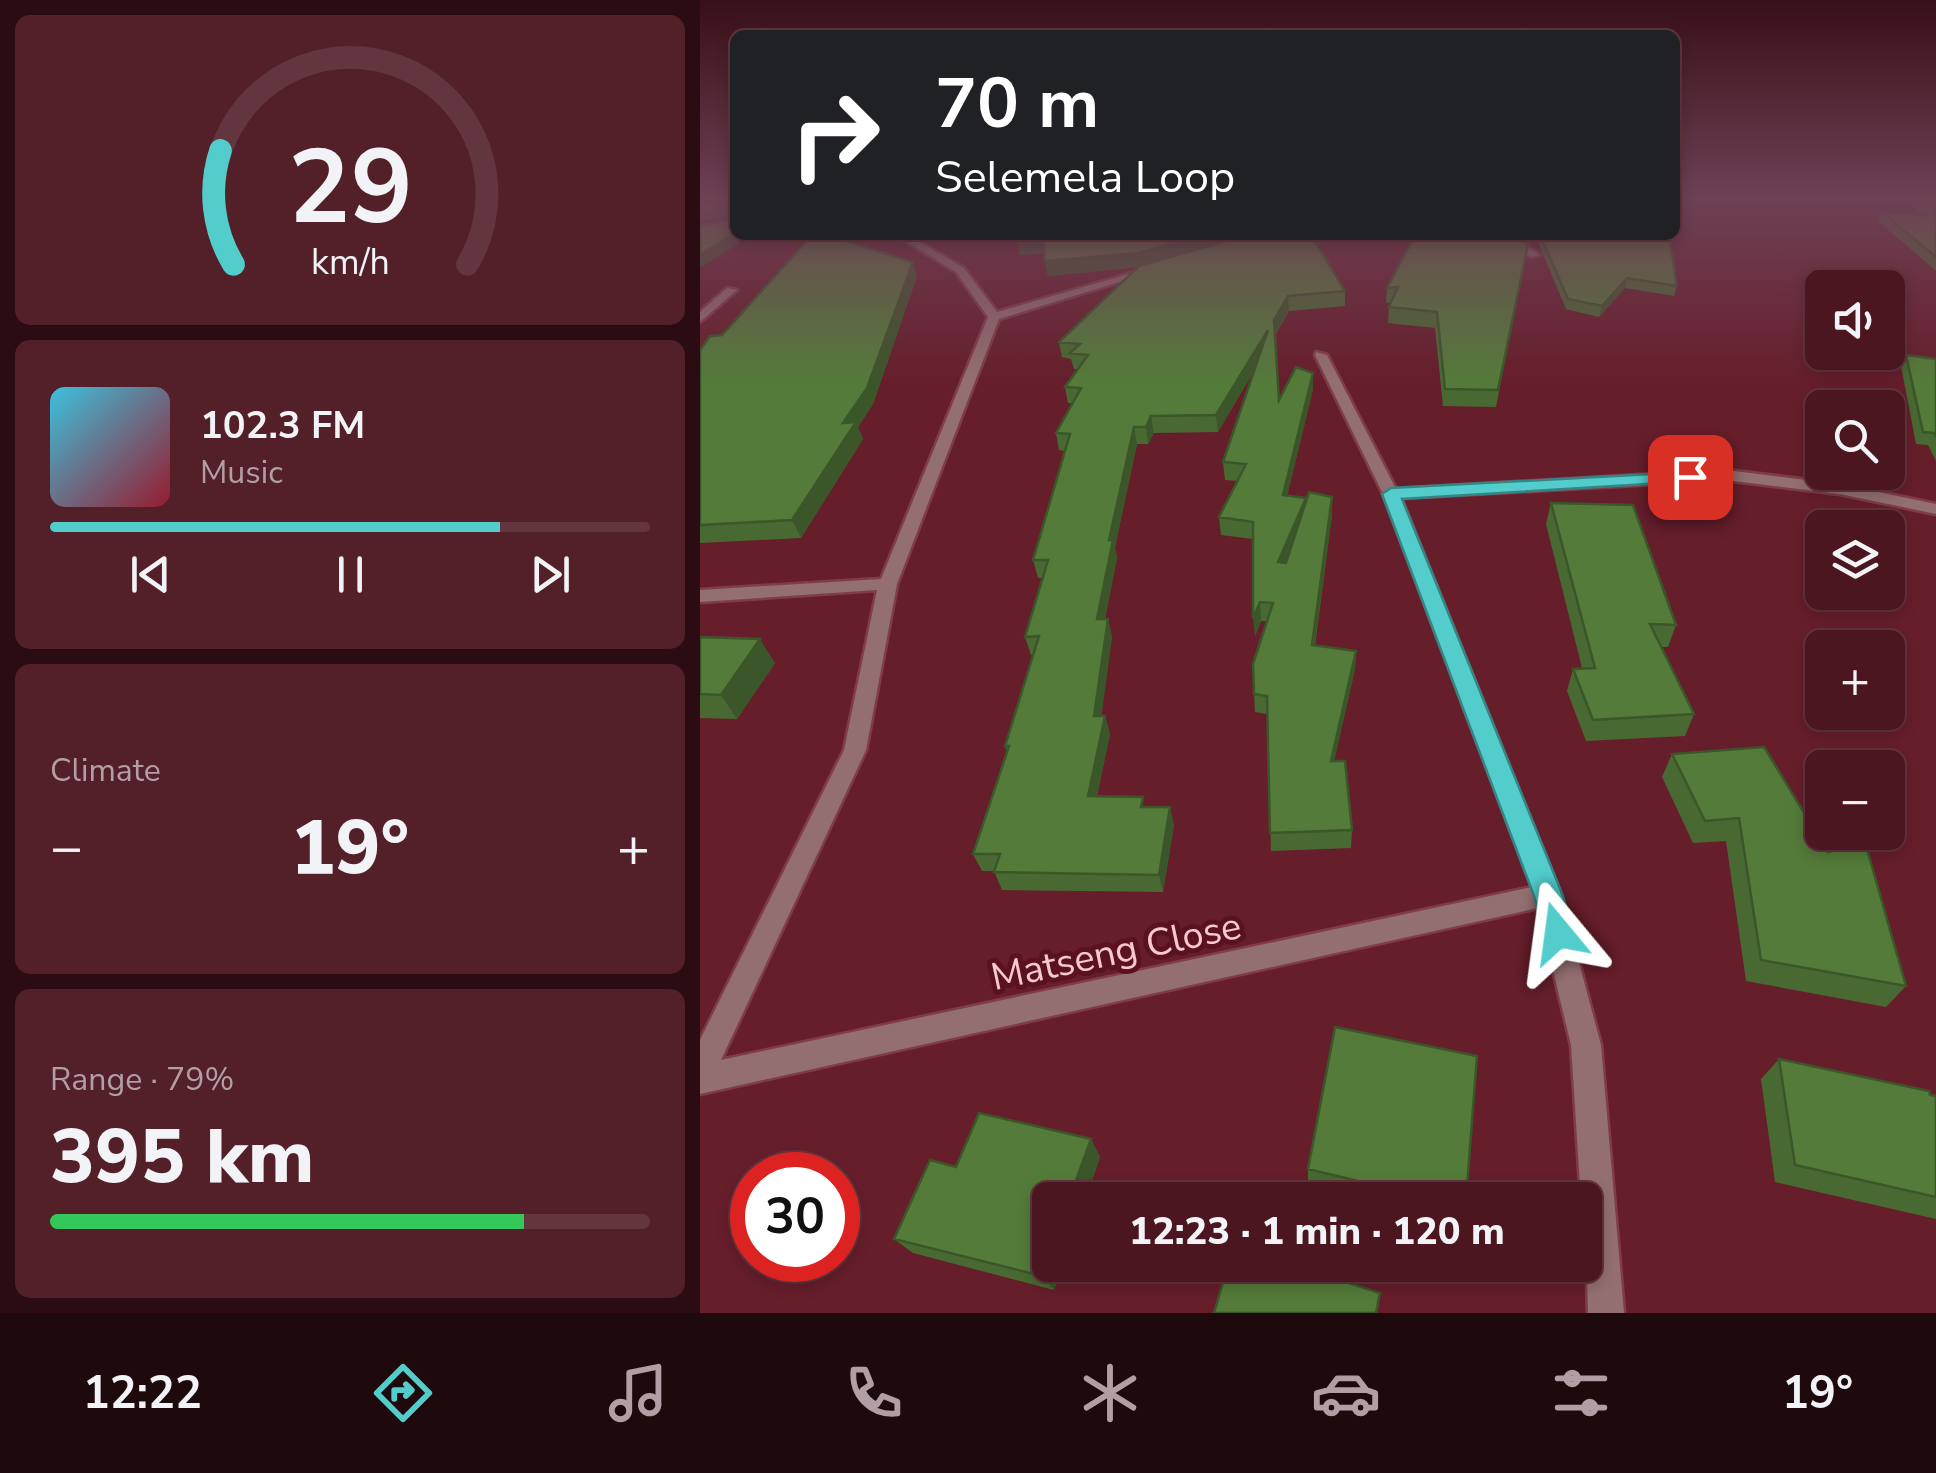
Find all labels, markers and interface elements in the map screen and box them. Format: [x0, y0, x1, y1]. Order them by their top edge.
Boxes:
text: 70 m [935, 56, 1099, 152]
icon: right [770, 70, 900, 200]
text: 29 [288, 117, 412, 259]
text: Selemela Loop [935, 147, 1235, 208]
text: km/h [311, 238, 389, 287]
map controls [1805, 270, 1905, 850]
button: sound [1805, 270, 1905, 370]
button: search [1805, 390, 1905, 490]
text: 102.3 FM [200, 400, 365, 451]
pin [1648, 435, 1733, 520]
icon: arrive [1663, 450, 1718, 505]
text: Music [200, 451, 283, 494]
button: layers [1805, 510, 1905, 610]
icon: previous [123, 547, 178, 602]
icon: pause [323, 547, 378, 602]
icon: next [523, 547, 578, 602]
button: + [1805, 630, 1905, 730]
text: Climate [50, 749, 161, 792]
button: − [1805, 750, 1905, 850]
text: 19° [291, 797, 409, 899]
text: − [50, 810, 83, 885]
text: + [617, 810, 650, 885]
position arrow [1506, 881, 1610, 985]
street label: Matseng Close [986, 900, 1246, 1003]
text: Range · 79% [50, 1058, 234, 1101]
text: 395 km [50, 1106, 314, 1208]
speed limit sign: 30 [730, 1152, 860, 1282]
text: 12:23 · 1 min · 120 m [1129, 1206, 1505, 1257]
icon: directions [368, 1358, 438, 1428]
icon: music [603, 1358, 673, 1428]
icon: phone [839, 1358, 909, 1428]
icon: climate [1075, 1358, 1145, 1428]
icon: car [1311, 1358, 1381, 1428]
icon: filters [1546, 1358, 1616, 1428]
text: 12:22 [83, 1363, 202, 1424]
text: 19° [1782, 1363, 1853, 1424]

